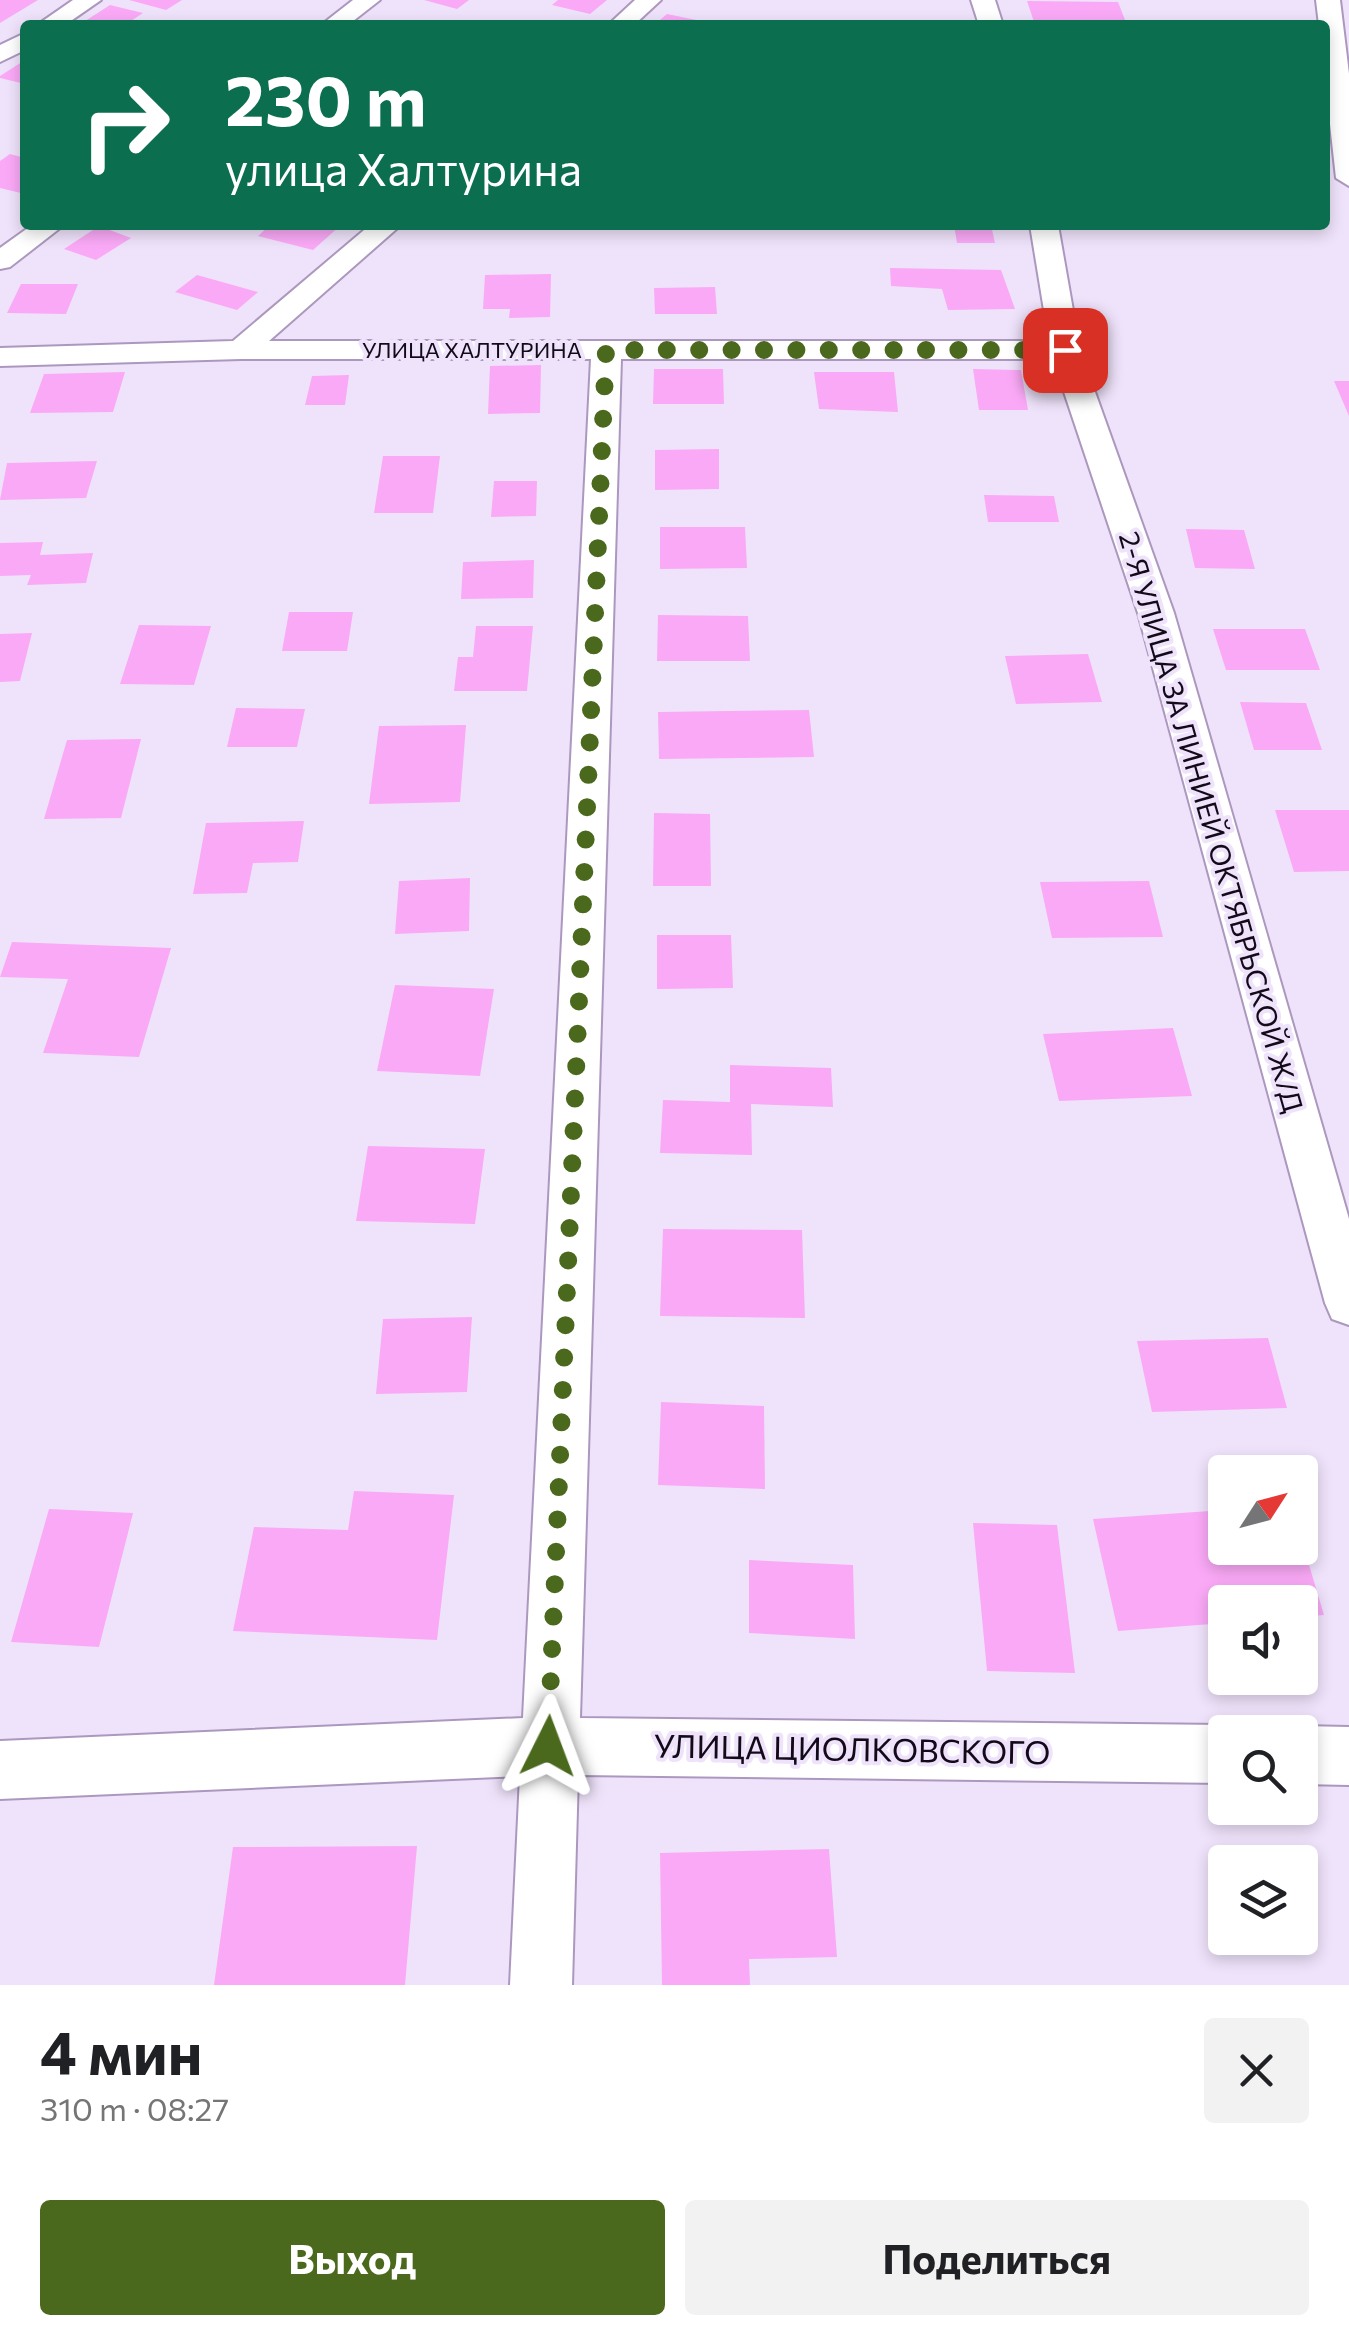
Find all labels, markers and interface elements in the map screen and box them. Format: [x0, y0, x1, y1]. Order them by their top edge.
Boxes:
text: 230 m [225, 55, 427, 140]
icon: right [60, 60, 190, 190]
text: улица Халтурина [225, 140, 582, 195]
pin [1023, 308, 1108, 393]
icon: arrive [1038, 323, 1093, 378]
street label: УЛИЦА ХАЛТУРИНА [362, 336, 582, 363]
street label: 2-Я УЛИЦА ЗА ЛИНИЕЙ ОКТЯБРЬСКОЙ Ж/Д [1113, 528, 1311, 1116]
north arrow [1208, 1455, 1318, 1565]
map controls [1208, 1455, 1318, 1955]
button: sound [1208, 1585, 1318, 1695]
position arrow [496, 1694, 600, 1798]
button: search [1208, 1715, 1318, 1825]
street label: УЛИЦА ЦИОЛКОВСКОГО [653, 1725, 1051, 1771]
button: layers [1208, 1845, 1318, 1955]
text: 4 мин [40, 2014, 202, 2087]
button: close [1204, 2018, 1309, 2123]
text: 310 m · 08:27 [40, 2088, 229, 2128]
button: Выход [40, 2200, 665, 2315]
button: Поделиться [685, 2200, 1309, 2315]

